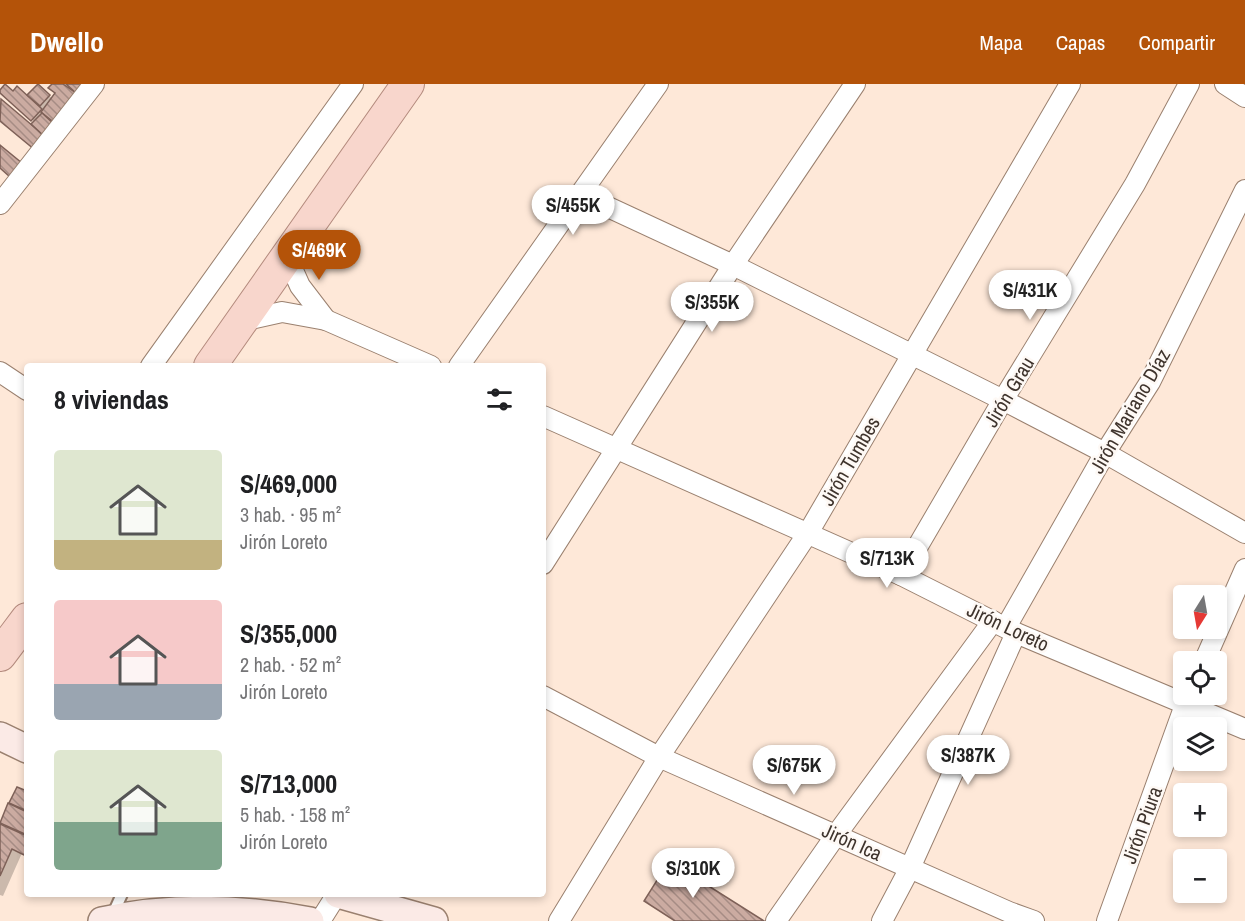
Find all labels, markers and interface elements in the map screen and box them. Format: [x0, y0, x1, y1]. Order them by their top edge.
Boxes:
text: Dwello [30, 23, 104, 61]
text: Mapa [980, 28, 1023, 57]
text: Capas [1056, 28, 1105, 57]
text: Compartir [1138, 28, 1215, 57]
pin: S/455K [524, 185, 622, 236]
text: S/455K [546, 191, 600, 218]
pin: S/469K [270, 230, 368, 281]
text: S/469K [292, 236, 346, 263]
pin: S/431K [981, 270, 1079, 321]
text: S/431K [1003, 276, 1057, 303]
pin: S/355K [663, 282, 761, 333]
text: S/355K [685, 288, 739, 315]
street label: Jirón Mariano Díaz [1083, 344, 1176, 478]
street label: Jirón Grau [977, 352, 1040, 432]
text: 8 viviendas [54, 382, 169, 417]
icon: filters [483, 383, 516, 416]
street label: Jirón Tumbes [813, 411, 886, 510]
text: S/469,000 [240, 466, 337, 501]
icon: home [102, 474, 174, 546]
text: 3 hab. · 95 m² [240, 501, 341, 528]
text: Jirón Loreto [240, 528, 328, 555]
pin: S/713K [838, 538, 936, 589]
text: S/713K [860, 544, 914, 571]
north arrow [1173, 585, 1227, 639]
map controls [1173, 585, 1227, 903]
street label: Jirón Loreto [963, 596, 1054, 657]
text: S/355,000 [240, 616, 337, 651]
icon: home [102, 624, 174, 696]
text: 2 hab. · 52 m² [240, 651, 341, 678]
button: locate [1173, 651, 1227, 705]
text: Jirón Loreto [240, 678, 328, 705]
button: layers [1173, 717, 1227, 771]
pin: S/387K [919, 735, 1017, 786]
text: S/387K [941, 741, 995, 768]
pin: S/675K [745, 745, 843, 796]
text: S/675K [767, 751, 821, 778]
text: S/713,000 [240, 766, 337, 801]
icon: home [102, 774, 174, 846]
street label: Jirón Piura [1115, 783, 1168, 867]
button: + [1173, 783, 1227, 837]
text: 5 hab. · 158 m² [240, 801, 350, 828]
street label: Jirón Ica [818, 816, 886, 867]
text: Jirón Loreto [240, 828, 328, 855]
pin: S/310K [644, 848, 742, 899]
button: − [1173, 849, 1227, 903]
text: S/310K [666, 854, 720, 881]

